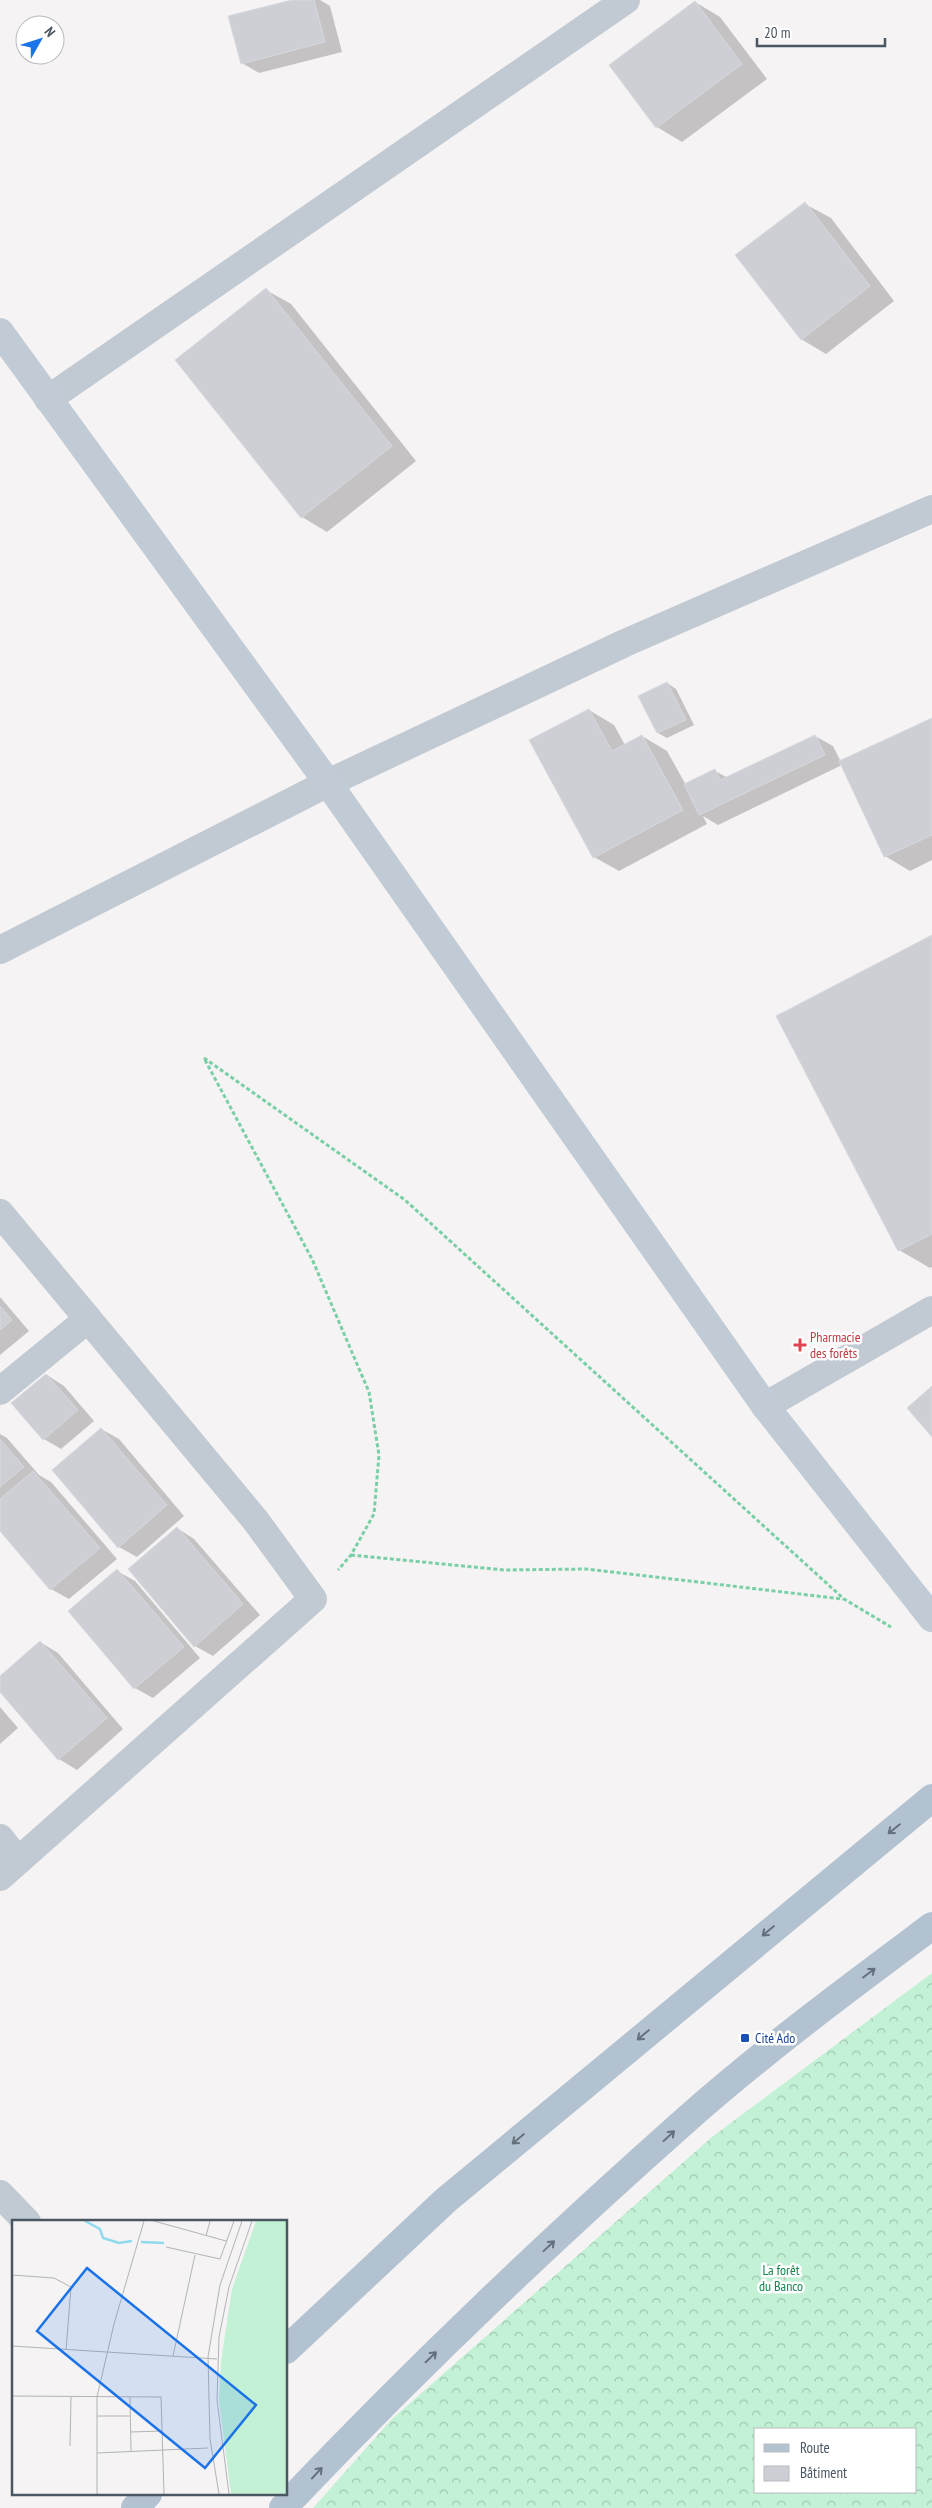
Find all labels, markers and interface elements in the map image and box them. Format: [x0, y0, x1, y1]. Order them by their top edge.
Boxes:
north arrow [15, 15, 65, 65]
scale bar [757, 15, 884, 47]
text: N [41, 23, 59, 40]
text: 20 m [764, 23, 790, 42]
place label: Pharmacie des forêts [810, 1328, 861, 1362]
marker: Pharmacie des forêts [794, 1339, 806, 1351]
one-way arrow [888, 1823, 901, 1834]
one-way arrow [762, 1926, 775, 1937]
one-way arrow [862, 1968, 876, 1978]
place label: Cité Ado [755, 2029, 795, 2047]
one-way arrow [637, 2030, 650, 2041]
marker: Cité Ado [739, 2032, 751, 2044]
one-way arrow [662, 2130, 675, 2142]
one-way arrow [512, 2134, 525, 2145]
inset map [12, 2220, 288, 2496]
one-way arrow [543, 2240, 556, 2252]
park label: La forêt du Banco [759, 2261, 803, 2295]
one-way arrow [425, 2351, 437, 2364]
legend [754, 2428, 917, 2493]
text: Route [800, 2438, 830, 2457]
text: Bâtiment [800, 2463, 847, 2482]
one-way arrow [311, 2466, 323, 2479]

